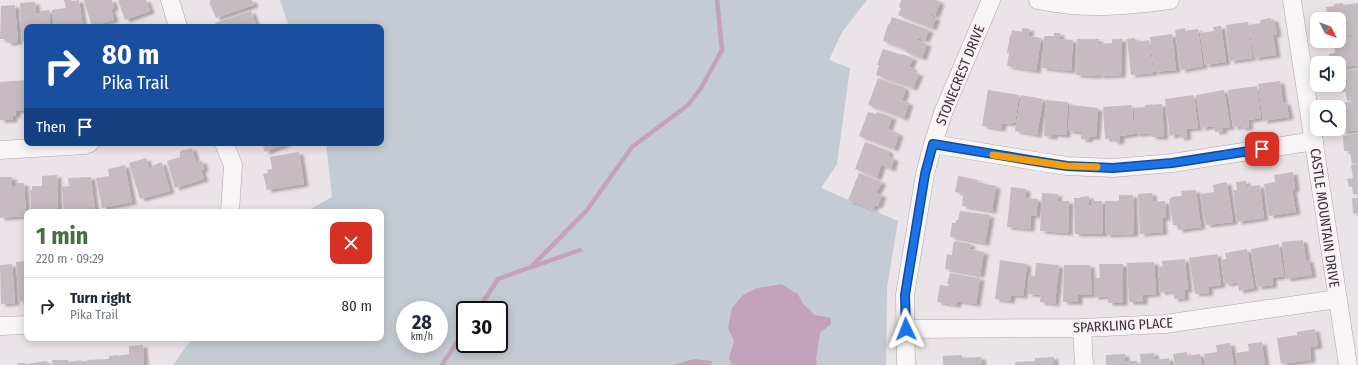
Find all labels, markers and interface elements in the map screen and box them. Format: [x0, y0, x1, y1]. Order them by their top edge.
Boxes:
north arrow [1310, 12, 1346, 48]
map controls [1310, 12, 1346, 136]
street label: STONECREST DRIVE [933, 22, 989, 128]
text: 80 m [102, 38, 159, 71]
icon: right [36, 40, 88, 92]
button: sound [1310, 56, 1346, 92]
text: Pika Trail [102, 72, 169, 94]
button: search [1310, 100, 1346, 136]
icon: arrive [74, 116, 96, 138]
text: Then [36, 118, 66, 136]
pin [1245, 132, 1279, 166]
icon: arrive [1251, 138, 1273, 160]
street label: CASTLE MOUNTAIN DRIVE [1306, 147, 1343, 289]
text: 1 min [36, 222, 88, 250]
button: close [330, 222, 372, 264]
text: 220 m · 09:29 [36, 251, 104, 266]
text: Turn right [70, 289, 131, 307]
icon: right [36, 295, 58, 317]
text: 80 m [342, 297, 372, 315]
speed limit sign: 30 [456, 301, 508, 353]
text: Pika Trail [70, 307, 118, 322]
position arrow [885, 308, 927, 350]
text: 28 [412, 310, 432, 334]
street label: SPARKLING PLACE [1073, 314, 1174, 337]
text: km/h [411, 331, 433, 343]

